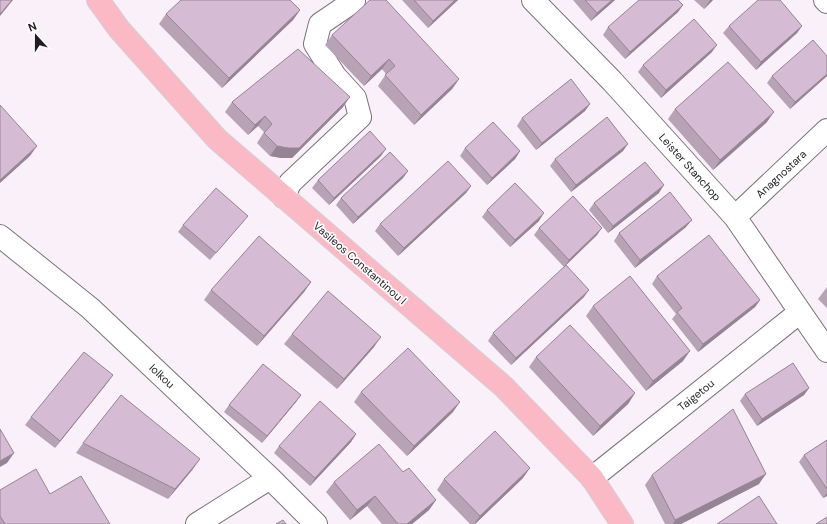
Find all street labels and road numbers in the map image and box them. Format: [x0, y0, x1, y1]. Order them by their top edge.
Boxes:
street label: Leister Stanchop [656, 130, 724, 204]
street label: Anagnostara [753, 147, 809, 201]
street label: Vasileos Constantinou I [311, 219, 409, 307]
street label: Iolkou [146, 361, 178, 391]
street label: Taigetou [675, 376, 717, 414]

